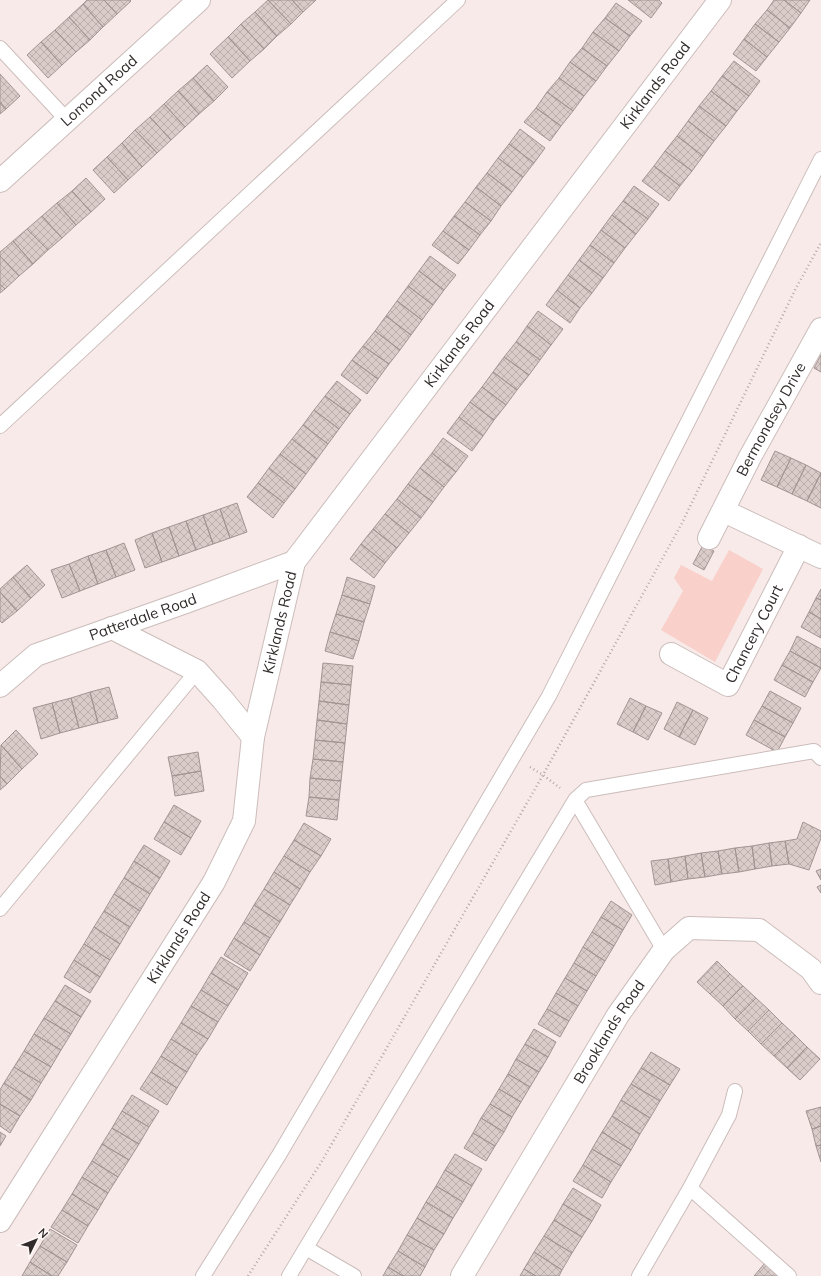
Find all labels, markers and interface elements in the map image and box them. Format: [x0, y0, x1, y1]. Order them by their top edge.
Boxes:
street label: Kirklands Road [616, 38, 694, 133]
street label: Lomond Road [57, 51, 141, 130]
street label: Kirklands Road [420, 296, 498, 391]
street label: Bermondsey Drive [732, 359, 810, 479]
street label: Kirklands Road [258, 569, 301, 676]
street label: Chancery Court [720, 581, 787, 686]
street label: Patterdale Road [87, 589, 199, 644]
street label: Kirklands Road [142, 888, 214, 987]
street label: Brooklands Road [569, 976, 649, 1087]
north arrow [16, 1220, 56, 1260]
text: N [35, 1225, 51, 1241]

